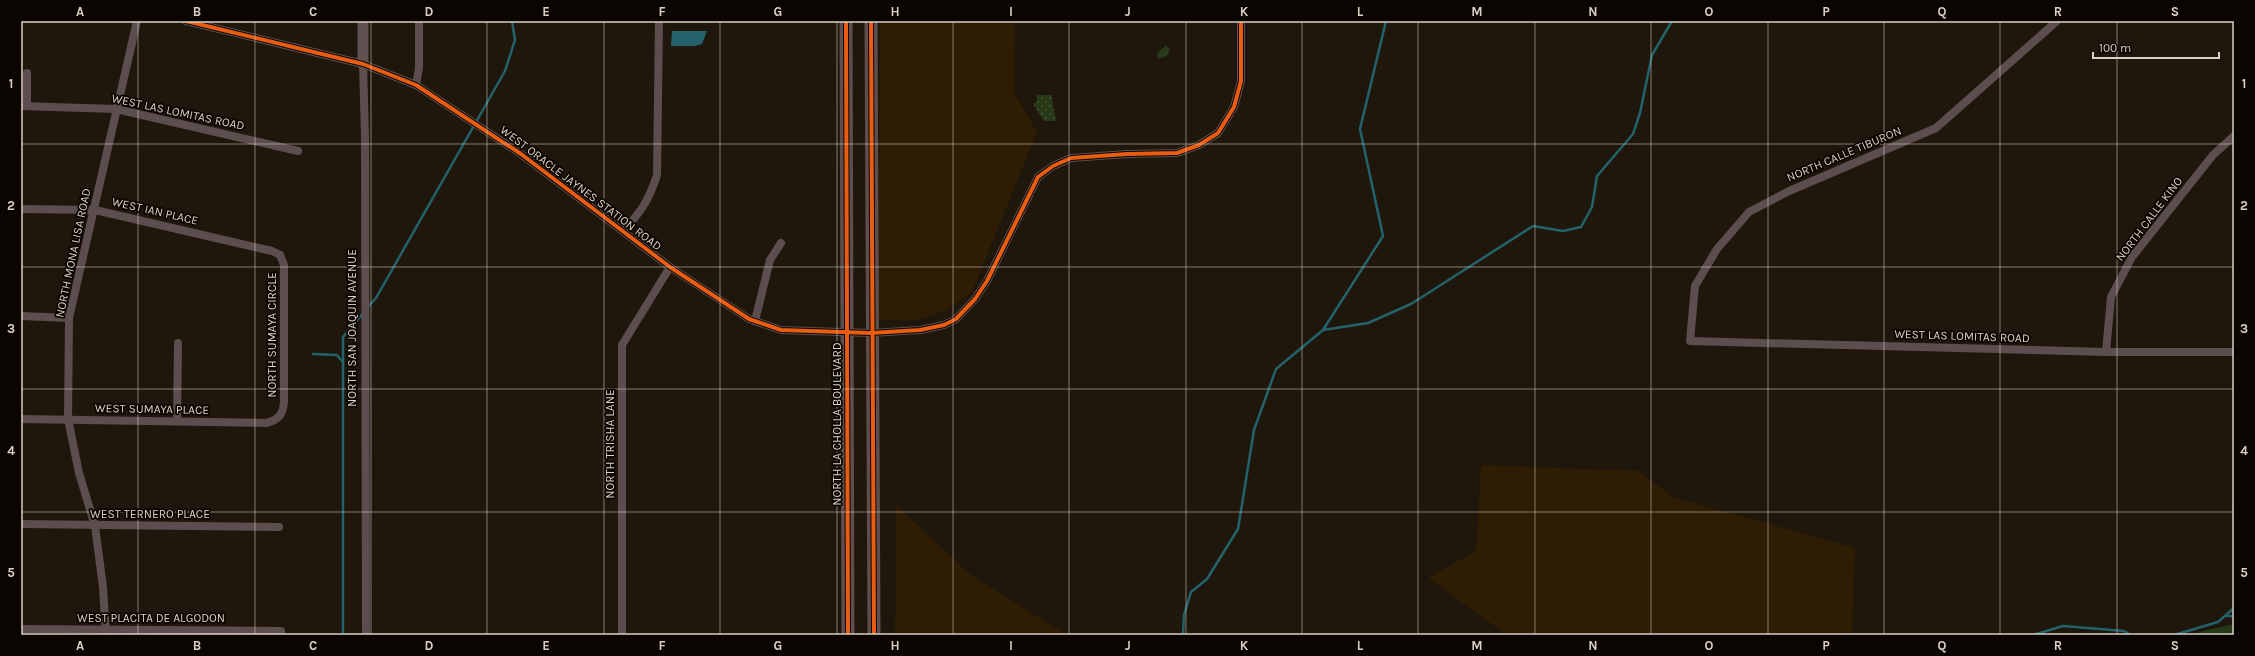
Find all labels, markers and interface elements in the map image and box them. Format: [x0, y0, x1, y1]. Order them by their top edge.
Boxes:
text: A [76, 4, 84, 19]
text: B [193, 4, 201, 19]
text: C [309, 4, 317, 19]
text: D [425, 4, 434, 19]
text: E [542, 4, 550, 19]
text: F [658, 4, 666, 19]
text: G [774, 4, 782, 19]
text: H [890, 4, 900, 19]
text: I [1009, 4, 1013, 19]
text: J [1125, 4, 1131, 19]
text: K [1240, 4, 1249, 19]
text: L [1357, 4, 1364, 19]
text: M [1471, 4, 1483, 19]
text: N [1588, 4, 1598, 19]
text: O [1705, 4, 1714, 19]
text: P [1822, 4, 1830, 19]
text: Q [1938, 4, 1947, 19]
text: R [2054, 4, 2062, 19]
text: S [2171, 4, 2179, 19]
scale bar [2093, 34, 2219, 60]
text: 100 m [2099, 41, 2131, 55]
text: 1 [9, 76, 13, 91]
text: 1 [2242, 76, 2246, 91]
street label: WEST LAS LOMITAS ROAD [110, 91, 246, 133]
street label: WEST ORACLE JAYNES STATION ROAD [498, 123, 665, 253]
street label: NORTH CALLE TIBURON [1785, 123, 1903, 185]
street label: NORTH CALLE KINO [2113, 174, 2185, 264]
street label: NORTH MONA LISA ROAD [52, 187, 94, 319]
street label: WEST IAN PLACE [110, 194, 200, 228]
text: 2 [7, 198, 15, 213]
text: 2 [2240, 198, 2248, 213]
street label: NORTH SAN JOAQUIN AVENUE [345, 249, 359, 407]
street label: NORTH SUMAYA CIRCLE [265, 272, 279, 398]
text: 3 [7, 321, 15, 336]
text: 3 [2240, 321, 2248, 336]
street label: WEST LAS LOMITAS ROAD [1894, 327, 2030, 345]
street label: NORTH LA CHOLLA BOULEVARD [830, 342, 844, 506]
street label: NORTH TRISHA LANE [603, 389, 617, 499]
street label: WEST SUMAYA PLACE [95, 401, 209, 417]
text: 4 [7, 443, 15, 458]
text: 4 [2240, 443, 2248, 458]
street label: WEST TERNERO PLACE [90, 507, 210, 521]
text: 5 [7, 565, 15, 580]
text: 5 [2240, 565, 2248, 580]
street label: WEST PLACITA DE ALGODON [77, 611, 225, 625]
text: A [76, 638, 84, 653]
text: B [193, 638, 201, 653]
text: C [309, 638, 317, 653]
text: D [425, 638, 434, 653]
text: E [542, 638, 550, 653]
text: F [658, 638, 666, 653]
text: G [774, 638, 782, 653]
text: H [890, 638, 900, 653]
text: I [1009, 638, 1013, 653]
text: J [1125, 638, 1131, 653]
text: K [1240, 638, 1249, 653]
text: L [1357, 638, 1364, 653]
text: M [1471, 638, 1483, 653]
text: N [1588, 638, 1598, 653]
text: O [1705, 638, 1714, 653]
text: P [1822, 638, 1830, 653]
text: Q [1938, 638, 1947, 653]
text: R [2054, 638, 2062, 653]
text: S [2171, 638, 2179, 653]

